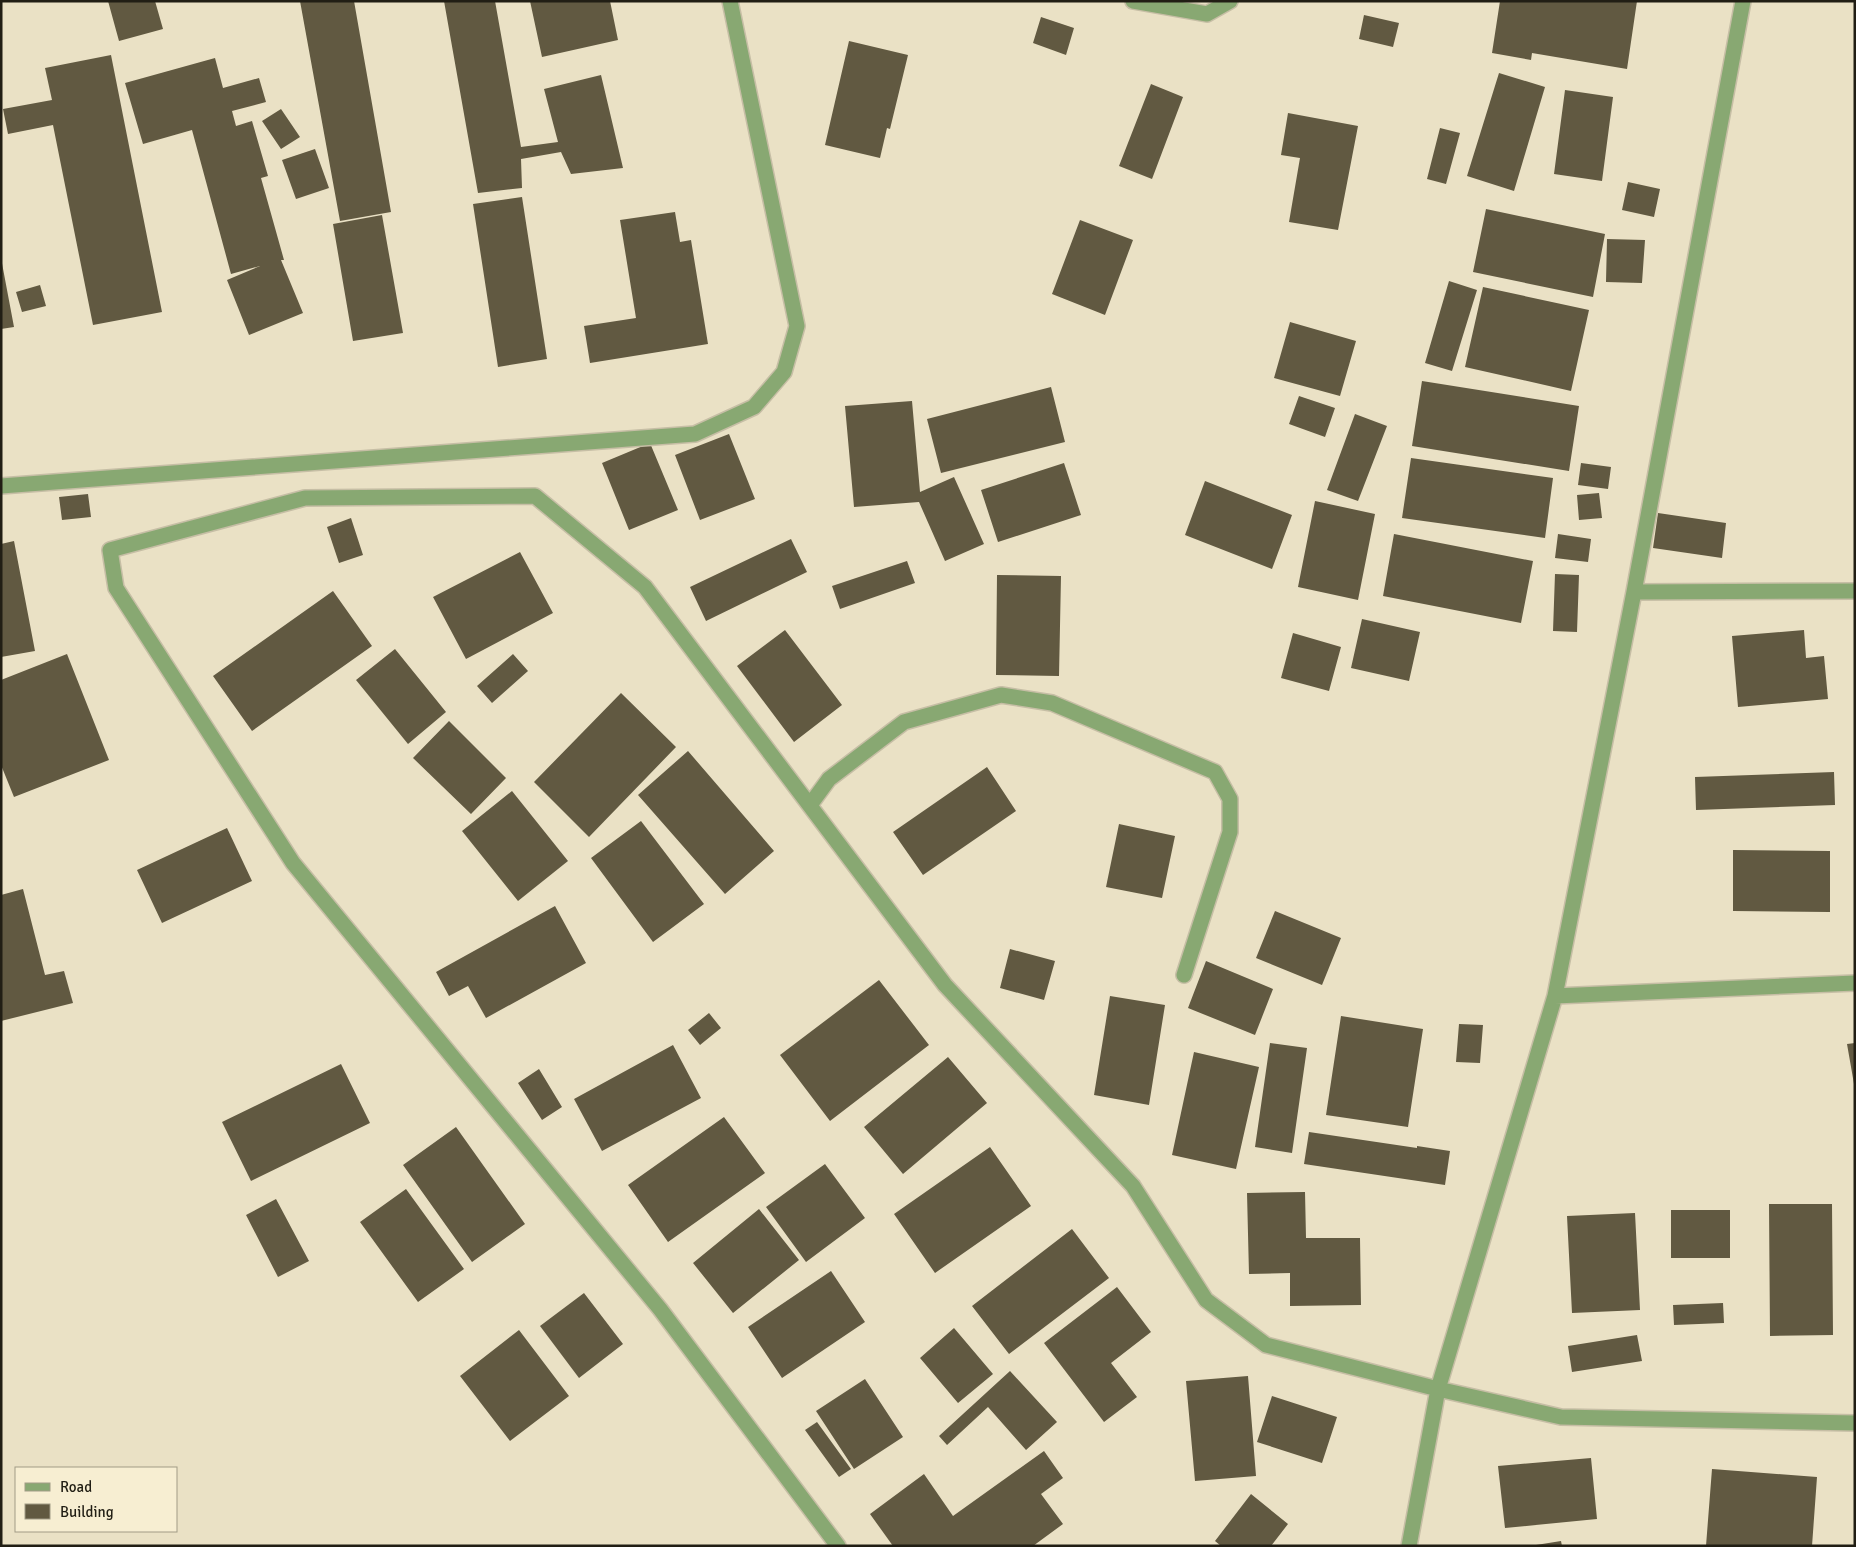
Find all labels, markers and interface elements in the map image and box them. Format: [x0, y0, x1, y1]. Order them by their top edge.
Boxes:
legend [15, 1467, 178, 1532]
text: Road [60, 1478, 92, 1496]
text: Building [60, 1503, 114, 1521]

